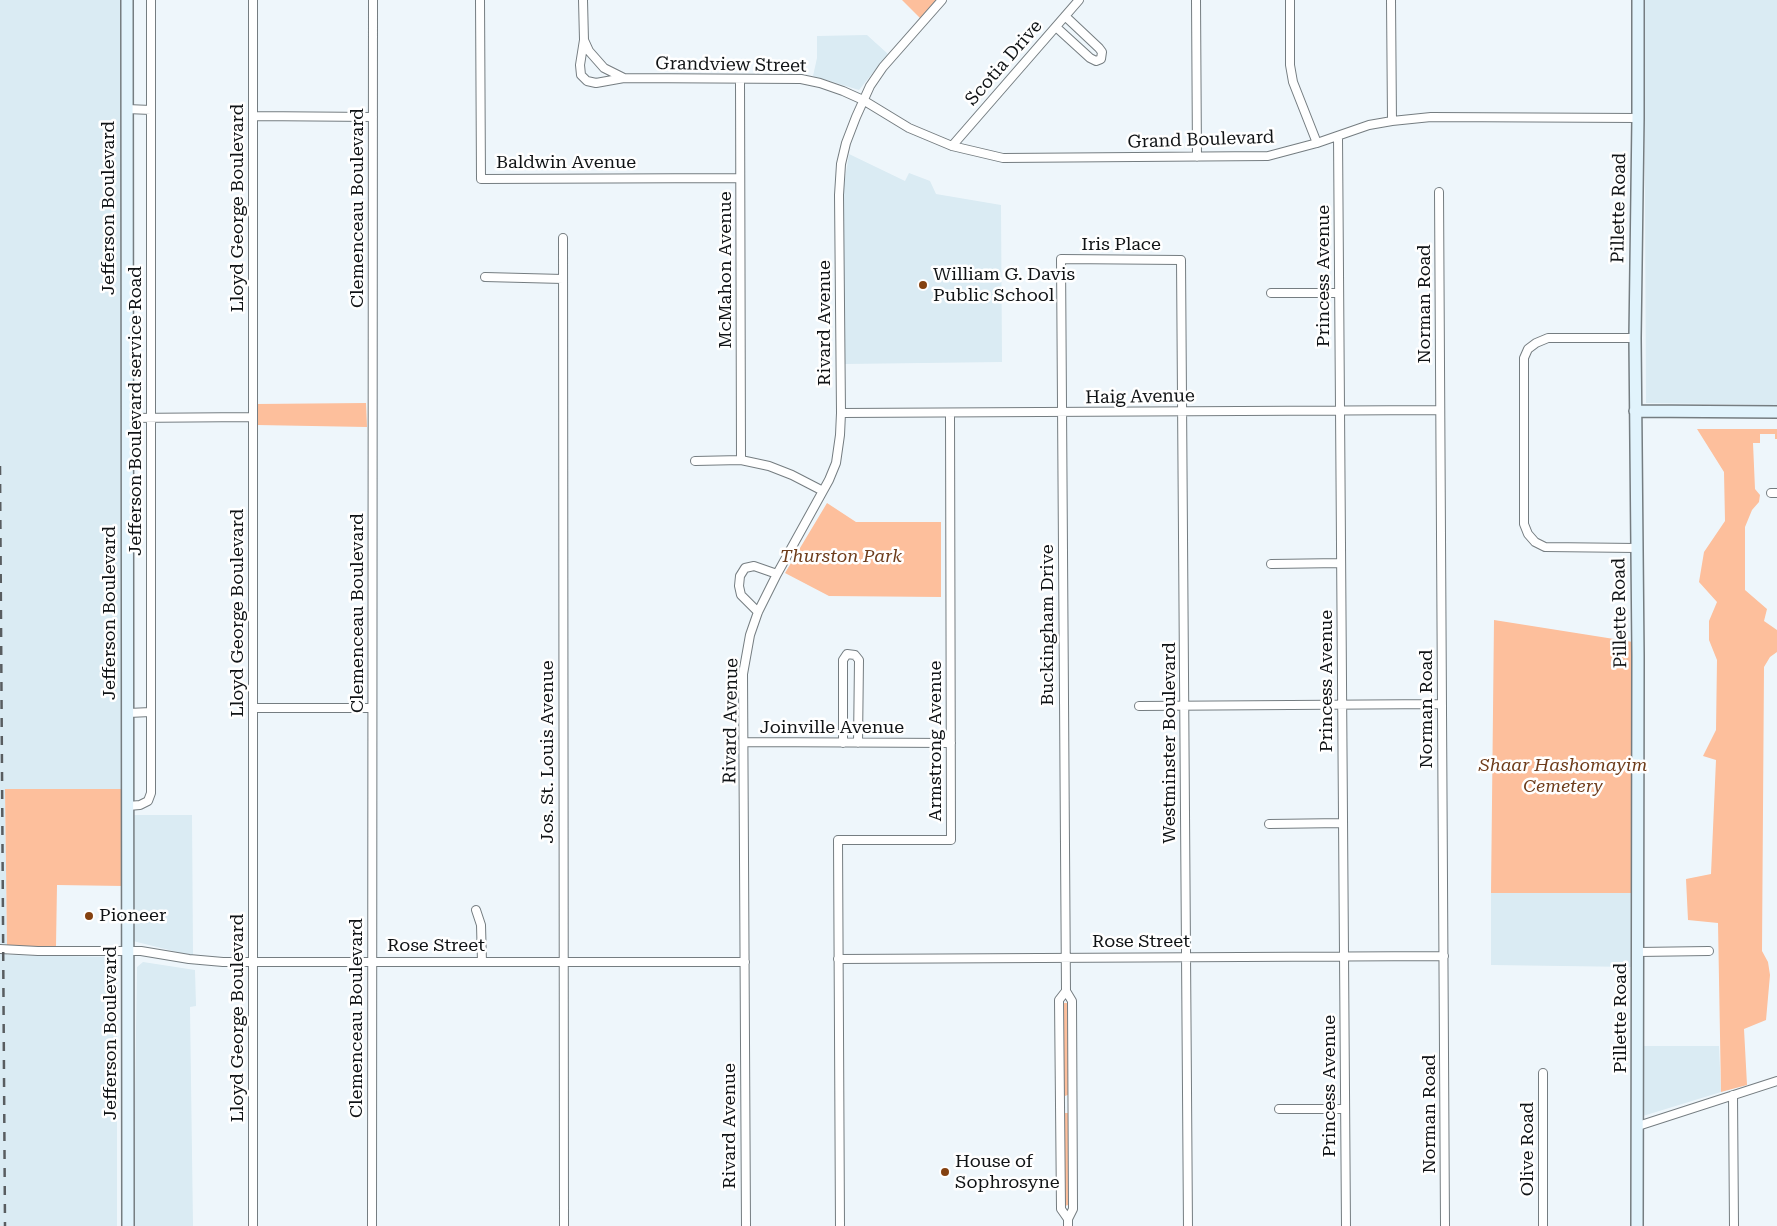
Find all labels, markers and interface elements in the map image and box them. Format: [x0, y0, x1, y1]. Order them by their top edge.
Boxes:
street label: Scotia Drive [961, 16, 1047, 110]
street label: Grandview Street [655, 53, 807, 77]
street label: Lloyd George Boulevard [227, 104, 249, 312]
street label: Clemenceau Boulevard [347, 108, 369, 308]
street label: Jefferson Boulevard [98, 121, 120, 295]
street label: Grand Boulevard [1127, 127, 1275, 153]
street label: Baldwin Avenue [496, 152, 636, 174]
street label: Pillette Road [1607, 153, 1631, 263]
street label: McMahon Avenue [715, 191, 737, 349]
street label: Princess Avenue [1313, 205, 1335, 347]
street label: Iris Place [1081, 234, 1161, 256]
street label: Norman Road [1414, 244, 1436, 364]
street label: Rivard Avenue [814, 260, 836, 386]
place label: William G. Davis Public School [933, 264, 1075, 306]
street label: Jefferson Boulevard service Road [125, 266, 147, 556]
marker: William G. Davis Public School [917, 279, 929, 291]
street label: Haig Avenue [1085, 385, 1195, 409]
street label: Lloyd George Boulevard [227, 509, 249, 717]
street label: Clemenceau Boulevard [347, 513, 369, 713]
street label: Jefferson Boulevard [99, 526, 121, 700]
street label: Buckingham Drive [1037, 544, 1059, 706]
park label: Thurston Park [780, 546, 902, 568]
street label: Pillette Road [1608, 558, 1632, 668]
street label: Princess Avenue [1316, 610, 1338, 752]
street label: Westminster Boulevard [1159, 642, 1181, 844]
street label: Norman Road [1416, 649, 1438, 769]
street label: Rivard Avenue [719, 658, 743, 784]
street label: Jos. St. Louis Avenue [537, 660, 559, 844]
street label: Armstrong Avenue [925, 661, 947, 821]
street label: Joinville Avenue [760, 717, 904, 739]
park label: Shaar Hashomayim Cemetery [1479, 755, 1647, 798]
place label: Pioneer [99, 905, 166, 927]
marker: Pioneer [83, 910, 95, 922]
street label: Lloyd George Boulevard [227, 914, 249, 1122]
street label: Clemenceau Boulevard [346, 918, 368, 1118]
street label: Rose Street [1092, 931, 1190, 953]
street label: Rose Street [387, 935, 485, 957]
street label: Jefferson Boulevard [100, 946, 122, 1120]
street label: Pillette Road [1610, 963, 1632, 1073]
street label: Princess Avenue [1319, 1015, 1341, 1157]
street label: Norman Road [1419, 1054, 1441, 1174]
street label: Rivard Avenue [719, 1063, 741, 1189]
street label: Olive Road [1517, 1102, 1539, 1196]
place label: House of Sophrosyne [955, 1151, 1060, 1194]
marker: House of Sophrosyne [939, 1166, 951, 1178]

